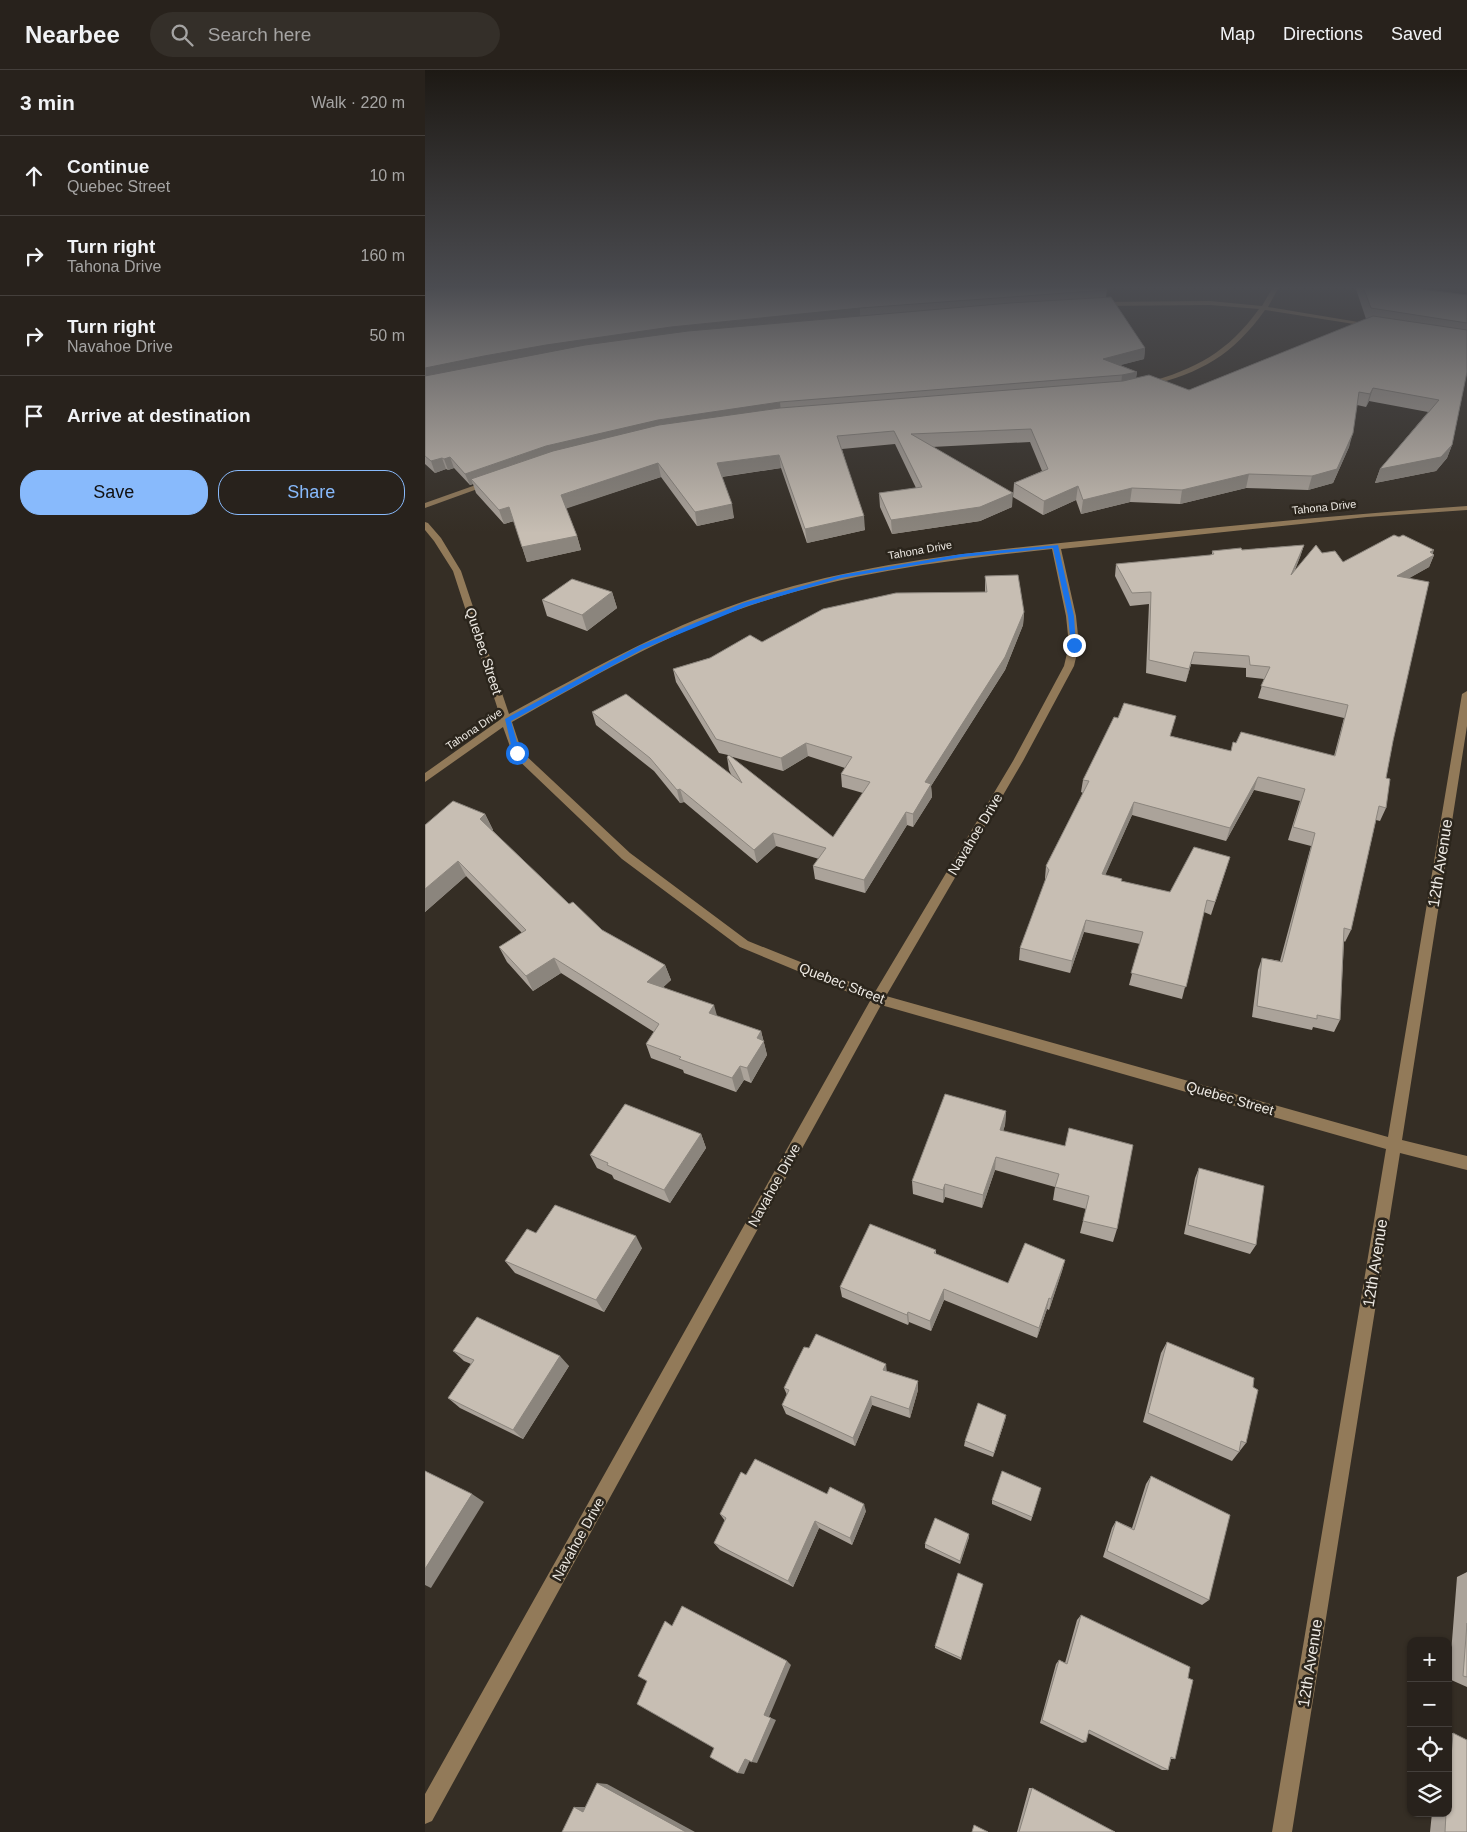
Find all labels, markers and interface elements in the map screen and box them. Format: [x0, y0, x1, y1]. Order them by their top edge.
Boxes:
search box [150, 12, 500, 57]
text: Nearbee [25, 21, 120, 48]
icon: search [168, 21, 196, 49]
text: Search here [208, 24, 311, 45]
text: Map [1220, 24, 1255, 44]
text: Directions [1283, 24, 1363, 44]
text: Saved [1391, 24, 1442, 44]
text: 3 min [20, 91, 75, 114]
text: Walk · 220 m [311, 94, 405, 111]
text: Continue [67, 156, 149, 177]
icon: ahead [20, 162, 48, 190]
text: 10 m [369, 167, 405, 184]
text: Quebec Street [67, 178, 170, 195]
text: Turn right [67, 236, 155, 257]
icon: right [20, 242, 48, 270]
text: 160 m [361, 247, 405, 264]
text: Tahona Drive [67, 258, 161, 275]
text: Turn right [67, 316, 155, 337]
icon: right [20, 322, 48, 350]
text: 50 m [369, 327, 405, 344]
text: Navahoe Drive [67, 338, 173, 355]
icon: arrive [20, 402, 48, 430]
text: Arrive at destination [67, 405, 251, 426]
button: Save [20, 470, 208, 515]
button: Share [218, 470, 405, 515]
street label: Tahona Drive [1291, 498, 1357, 516]
street label: Tahona Drive [887, 538, 953, 562]
street label: Quebec Street [462, 606, 506, 697]
route end [1063, 634, 1086, 657]
street label: Tahona Drive [444, 706, 504, 752]
route start [506, 742, 529, 765]
street label: Navahoe Drive [944, 790, 1006, 878]
street label: 12th Avenue [1425, 818, 1455, 908]
street label: Quebec Street [797, 959, 887, 1007]
street label: Quebec Street [1184, 1078, 1276, 1118]
street label: Navahoe Drive [745, 1140, 804, 1229]
street label: 12th Avenue [1360, 1218, 1390, 1308]
street label: Navahoe Drive [549, 1494, 608, 1583]
street label: 12th Avenue [1295, 1618, 1325, 1708]
map controls [1407, 1637, 1452, 1817]
button: + [1407, 1637, 1452, 1682]
button: − [1407, 1682, 1452, 1727]
button: locate [1407, 1727, 1452, 1772]
button: layers [1407, 1772, 1452, 1817]

